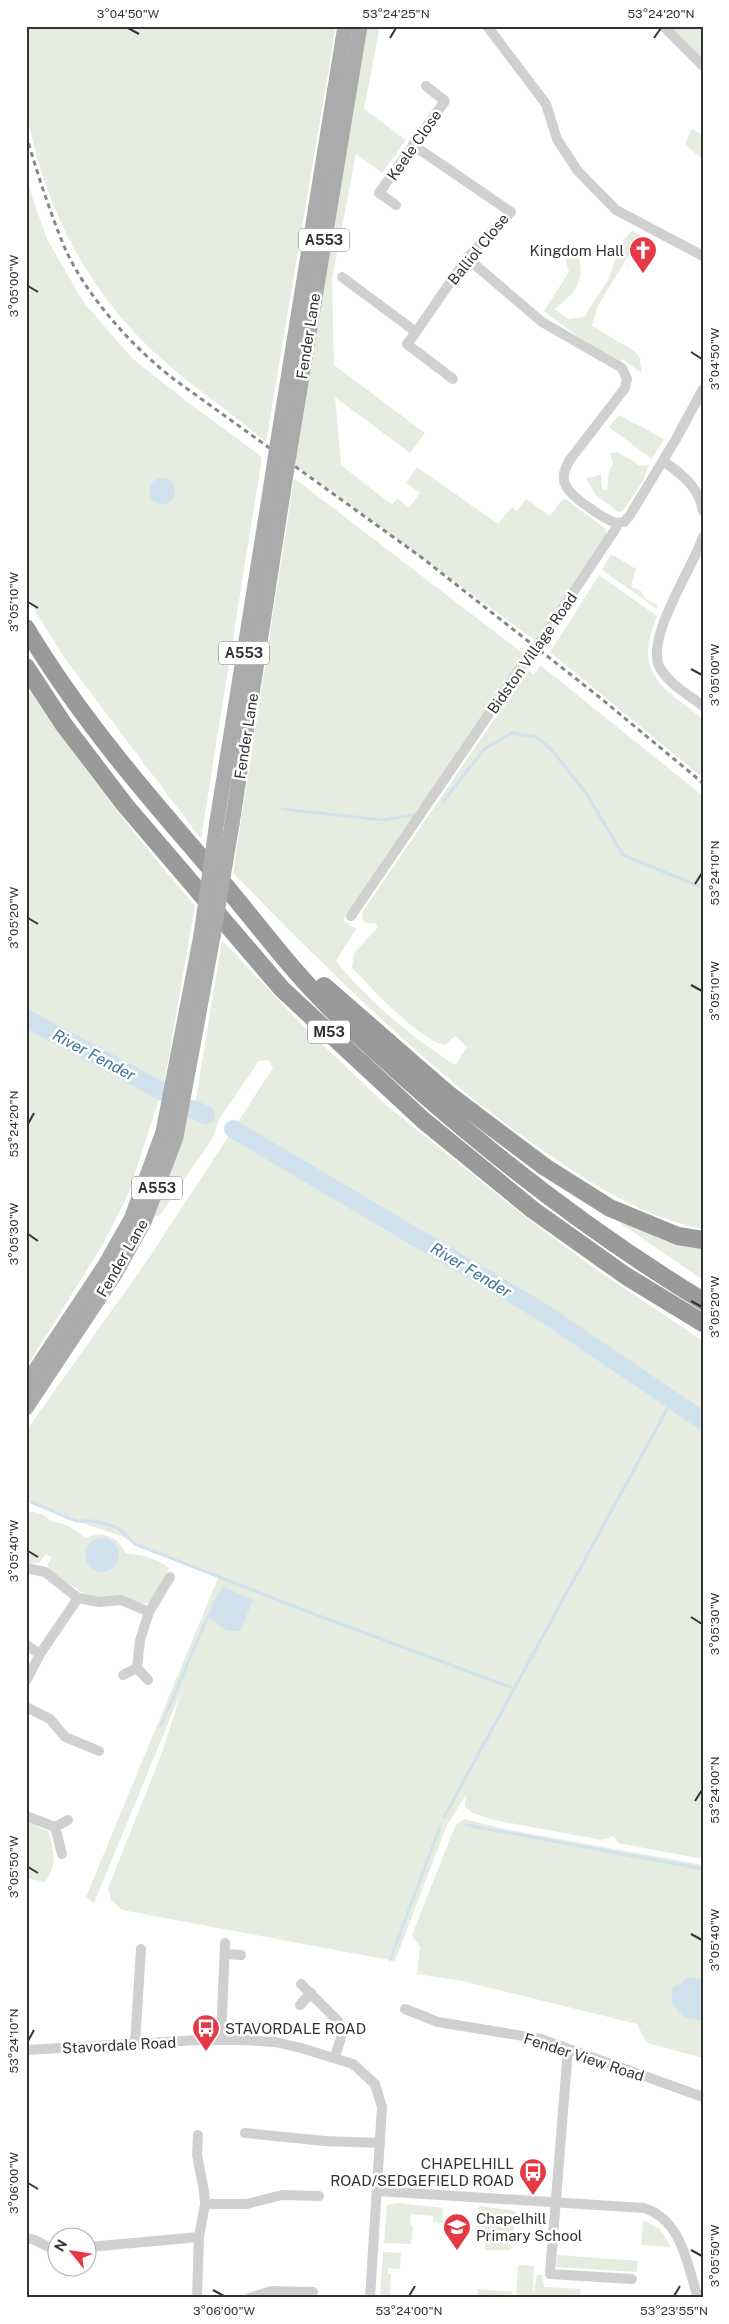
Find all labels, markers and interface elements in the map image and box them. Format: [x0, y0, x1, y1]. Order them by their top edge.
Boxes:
text: 3°04'50"W [97, 7, 160, 21]
text: 53°24'25"N [362, 7, 430, 21]
text: 53°24'20"N [627, 7, 695, 21]
street label: Keele Close [384, 107, 444, 183]
street label: Balliol Close [444, 210, 512, 288]
road number: A553 [299, 228, 349, 252]
church icon: Kingdom Hall [628, 235, 658, 274]
place label: Kingdom Hall [530, 242, 624, 259]
text: 3°05'00"W [7, 254, 21, 317]
street label: Fender Lane [293, 292, 323, 380]
text: 3°04'50"W [708, 327, 722, 390]
text: 3°05'10"W [7, 571, 21, 632]
street label: Bidston Village Road [484, 589, 580, 717]
road number: A553 [219, 641, 269, 664]
text: 3°05'00"W [708, 643, 722, 706]
street label: Fender Lane [231, 692, 261, 780]
text: 53°24'10"N [708, 841, 722, 905]
text: 3°05'20"W [7, 886, 21, 949]
text: 3°05'10"W [708, 960, 722, 1021]
road number: M53 [308, 1020, 350, 1044]
water label: River Fender [49, 1025, 139, 1085]
text: 53°24'20"N [7, 1090, 21, 1158]
road number: A553 [132, 1176, 182, 1200]
text: 3°05'30"W [7, 1202, 21, 1265]
street label: Fender Lane [93, 1216, 151, 1300]
water label: River Fender [427, 1238, 516, 1302]
text: 3°05'20"W [708, 1275, 722, 1338]
text: 3°05'40"W [7, 1519, 21, 1582]
text: 3°05'30"W [708, 1592, 722, 1655]
text: 53°24'00"N [708, 1756, 722, 1824]
text: 3°05'50"W [7, 1835, 21, 1898]
text: 3°05'40"W [708, 1908, 722, 1971]
text: 53°24'10"N [7, 2009, 21, 2073]
bus stop icon: STAVORDALE ROAD [191, 2013, 221, 2052]
place label: STAVORDALE ROAD [225, 2020, 366, 2037]
street label: Fender View Road [522, 2030, 646, 2084]
street label: Stavordale Road [62, 2034, 176, 2056]
text: 3°06'00"W [7, 2151, 21, 2214]
place label: CHAPELHILL ROAD/SEDGEFIELD ROAD [330, 2155, 514, 2189]
bus stop icon: CHAPELHILL ROAD/SEDGEFIELD ROAD [518, 2157, 548, 2196]
place label: Chapelhill Primary School [476, 2210, 582, 2244]
school or university icon: Chapelhill Primary School [442, 2212, 472, 2251]
text: 3°05'50"W [708, 2224, 722, 2287]
north arrow [48, 2226, 98, 2276]
text: N [51, 2237, 70, 2254]
text: 3°06'00"W [193, 2304, 256, 2318]
text: 53°24'00"N [375, 2304, 443, 2318]
text: 53°23'55"N [640, 2304, 708, 2318]

